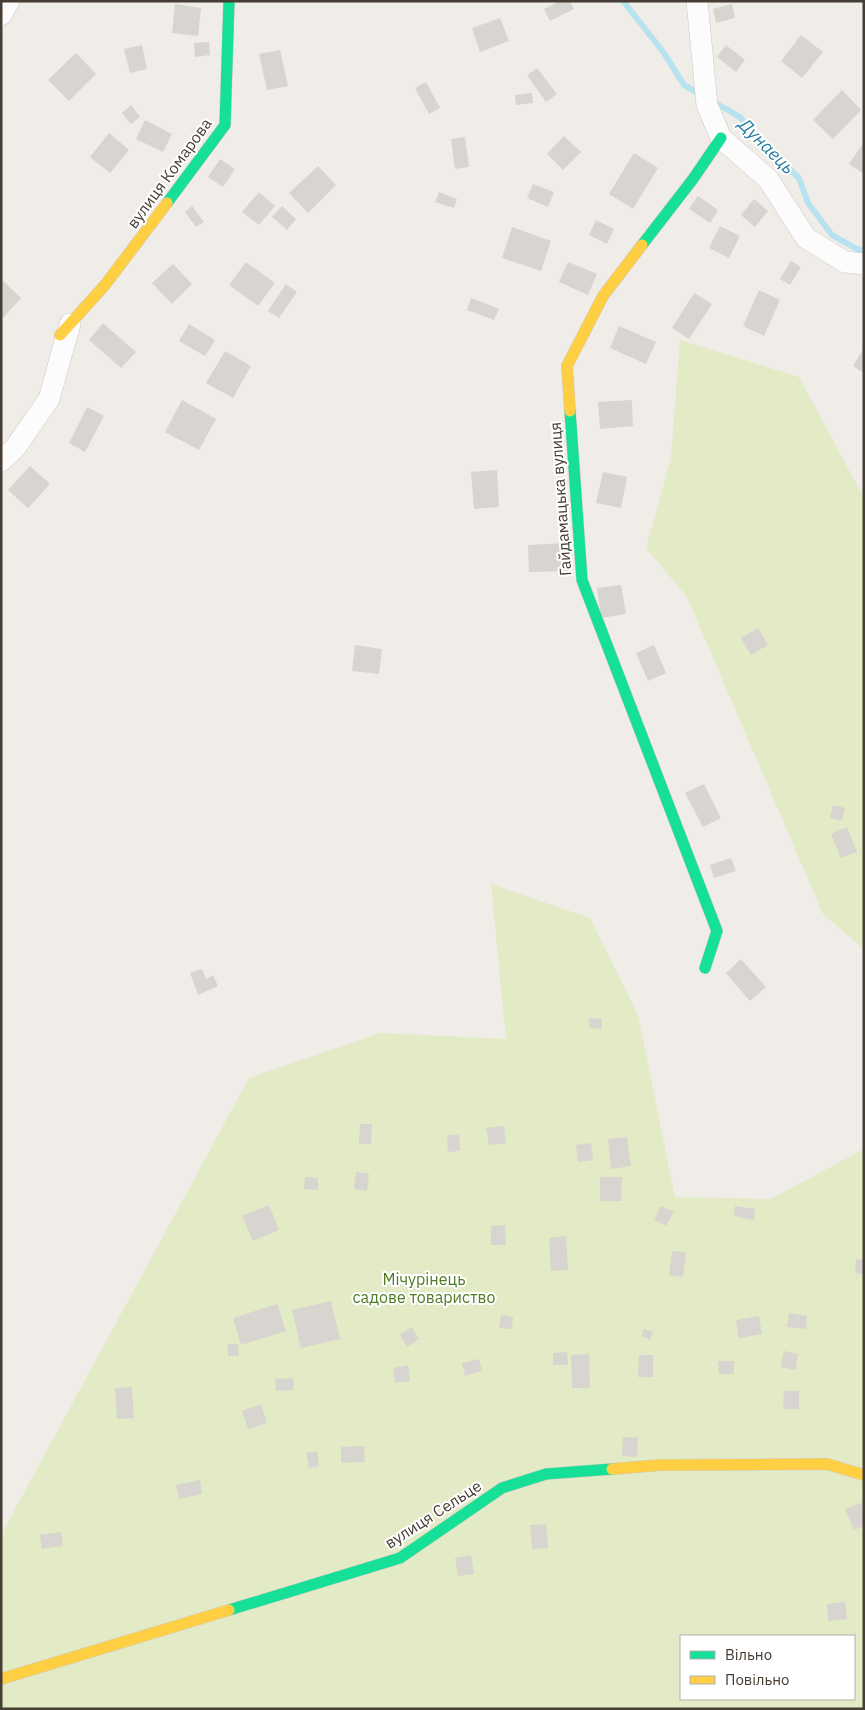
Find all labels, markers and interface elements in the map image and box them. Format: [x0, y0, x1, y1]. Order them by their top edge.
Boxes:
water label: Дунаець [733, 112, 800, 179]
street label: вулиця Комарова [122, 114, 216, 232]
street label: Гайдамацька вулиця [545, 421, 575, 577]
park label: Мічурінець садове товариство [353, 1269, 495, 1307]
street label: вулиця Сельце [381, 1475, 485, 1553]
legend [680, 1635, 855, 1700]
text: Вільно [725, 1645, 772, 1664]
text: Повільно [725, 1670, 789, 1689]

